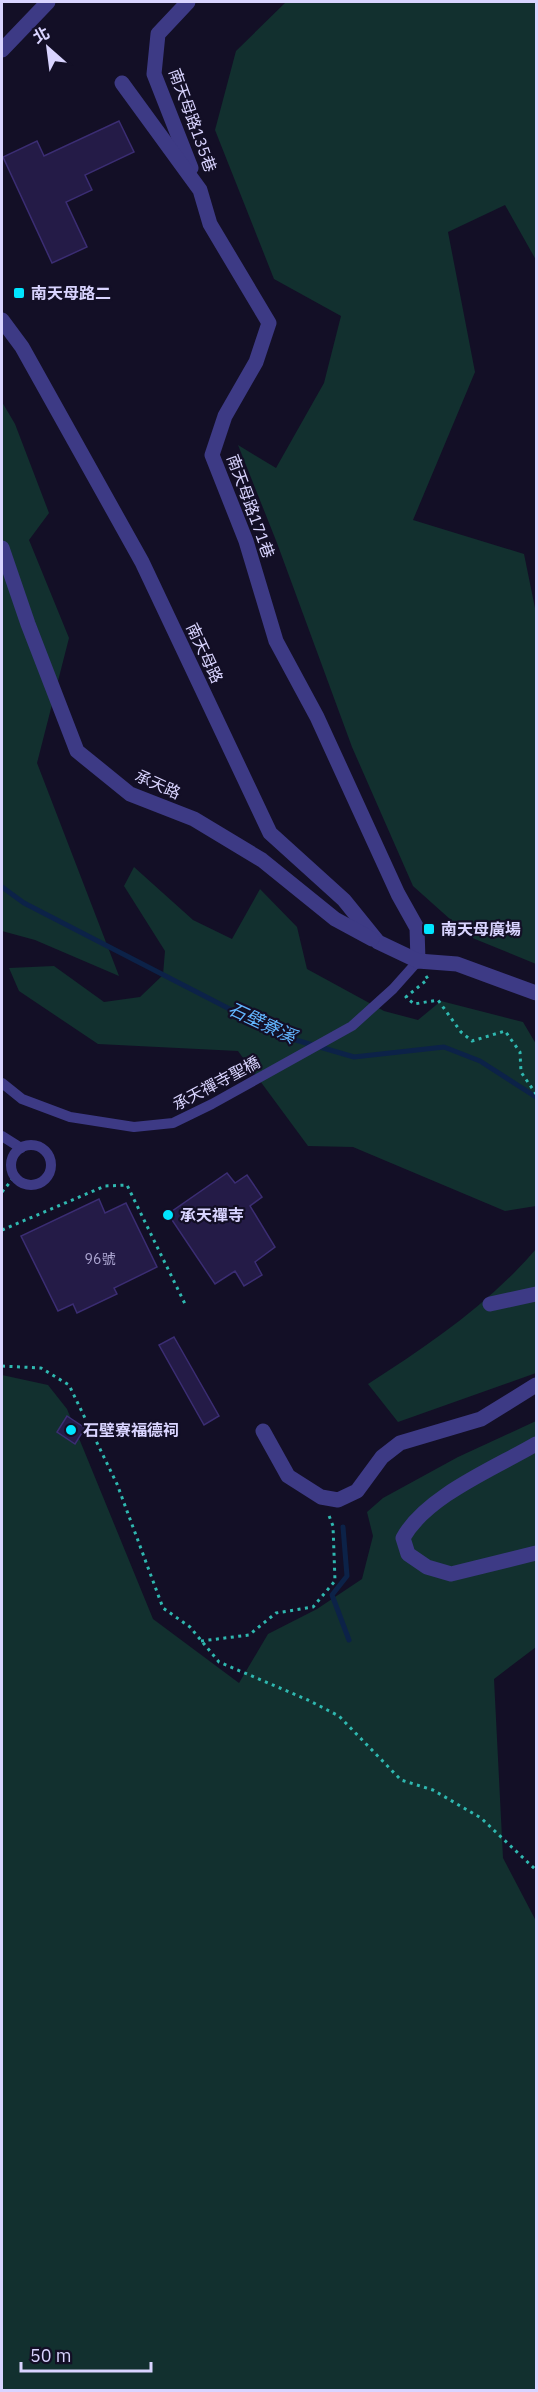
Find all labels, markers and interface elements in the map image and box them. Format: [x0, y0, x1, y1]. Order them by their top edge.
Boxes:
north arrow [18, 18, 78, 78]
text: 北 [29, 22, 53, 47]
street label: 南天母路135巷 [165, 65, 221, 175]
place label: 南天母路二 [31, 283, 111, 303]
marker: 南天母路二 [12, 286, 26, 300]
street label: 南天母路171巷 [223, 451, 279, 561]
street label: 南天母路 [182, 620, 228, 686]
street label: 承天路 [132, 765, 184, 803]
place label: 南天母廣場 [441, 919, 521, 939]
marker: 南天母廣場 [422, 922, 436, 936]
water label: 石壁寮溪 [225, 997, 302, 1049]
street label: 承天禪寺聖橋 [169, 1052, 263, 1114]
place label: 承天禪寺 [180, 1205, 244, 1225]
marker: 承天禪寺 [161, 1208, 175, 1222]
house number: 96號 [85, 1250, 115, 1268]
place label: 石壁寮福德祠 [83, 1420, 179, 1440]
marker: 石壁寮福德祠 [64, 1423, 78, 1437]
scale bar [21, 2335, 152, 2373]
text: 50 m [30, 2344, 72, 2367]

